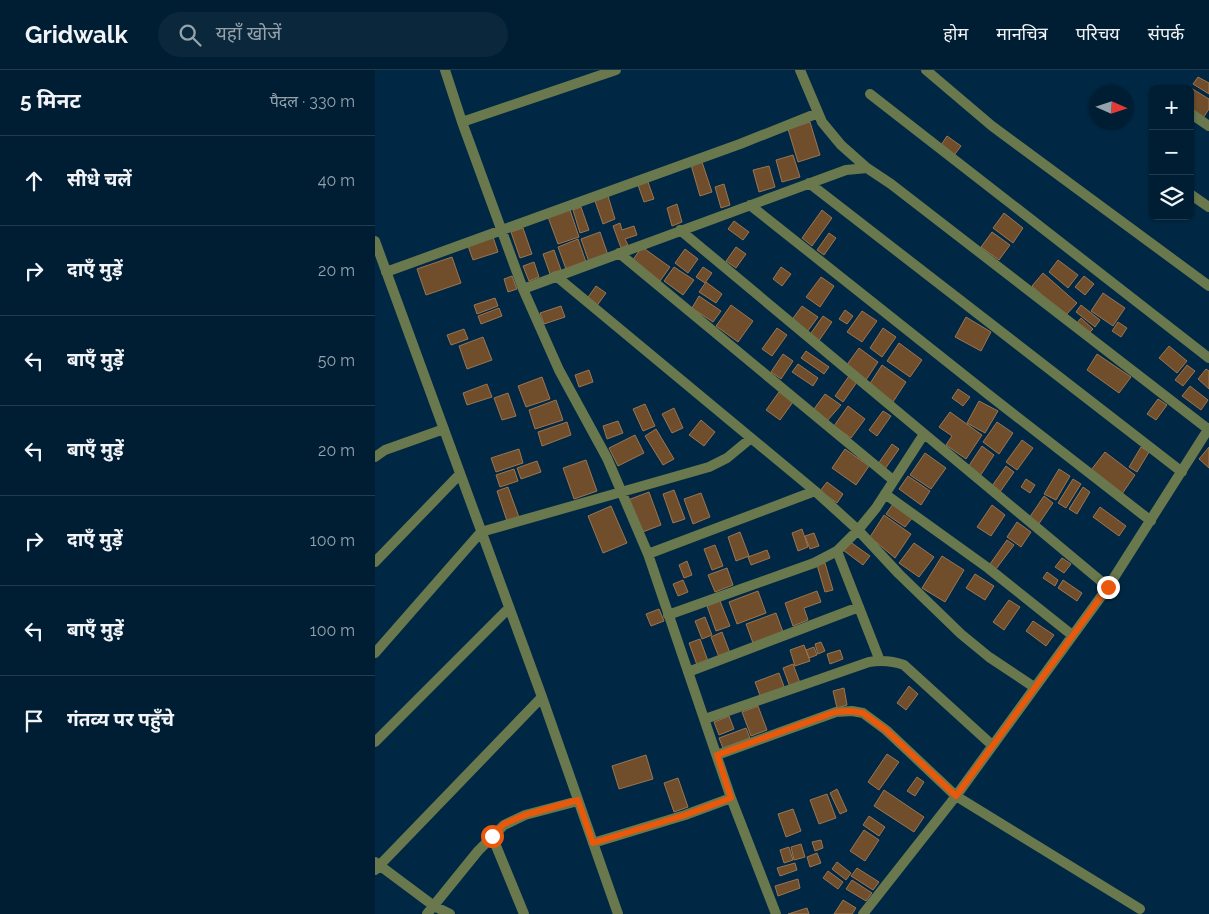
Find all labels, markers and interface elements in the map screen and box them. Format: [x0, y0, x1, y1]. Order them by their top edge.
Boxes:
search box [158, 12, 508, 57]
text: Gridwalk [25, 20, 128, 49]
icon: search [176, 21, 204, 49]
text: यहाँ खोजें [216, 22, 281, 44]
text: होम [943, 23, 968, 44]
text: मानचित्र [996, 23, 1048, 44]
text: परिचय [1076, 23, 1120, 44]
text: संपर्क [1148, 23, 1184, 44]
north arrow [1089, 85, 1134, 130]
map controls [1149, 85, 1194, 220]
button: + [1149, 85, 1194, 130]
text: 5 मिनट [20, 88, 81, 113]
text: पैदल · 330 m [270, 92, 355, 111]
button: − [1149, 130, 1194, 175]
icon: ahead [20, 167, 48, 195]
text: सीधे चलें [67, 168, 131, 190]
text: 40 m [318, 171, 355, 190]
button: layers [1149, 175, 1194, 220]
icon: right [20, 257, 48, 285]
text: दाएँ मुड़ें [67, 258, 123, 280]
text: 20 m [318, 261, 355, 280]
icon: left [20, 347, 48, 375]
text: बाएँ मुड़ें [67, 348, 124, 370]
text: 50 m [318, 351, 355, 370]
icon: left [20, 437, 48, 465]
text: बाएँ मुड़ें [67, 438, 124, 460]
text: 20 m [318, 441, 355, 460]
icon: right [20, 527, 48, 555]
text: दाएँ मुड़ें [67, 528, 123, 550]
text: 100 m [310, 531, 355, 550]
route end [1097, 576, 1120, 599]
icon: left [20, 617, 48, 645]
text: बाएँ मुड़ें [67, 618, 124, 640]
text: 100 m [310, 621, 355, 640]
icon: arrive [20, 707, 48, 735]
text: गंतव्य पर पहुँचे [67, 708, 174, 730]
route start [481, 825, 504, 848]

